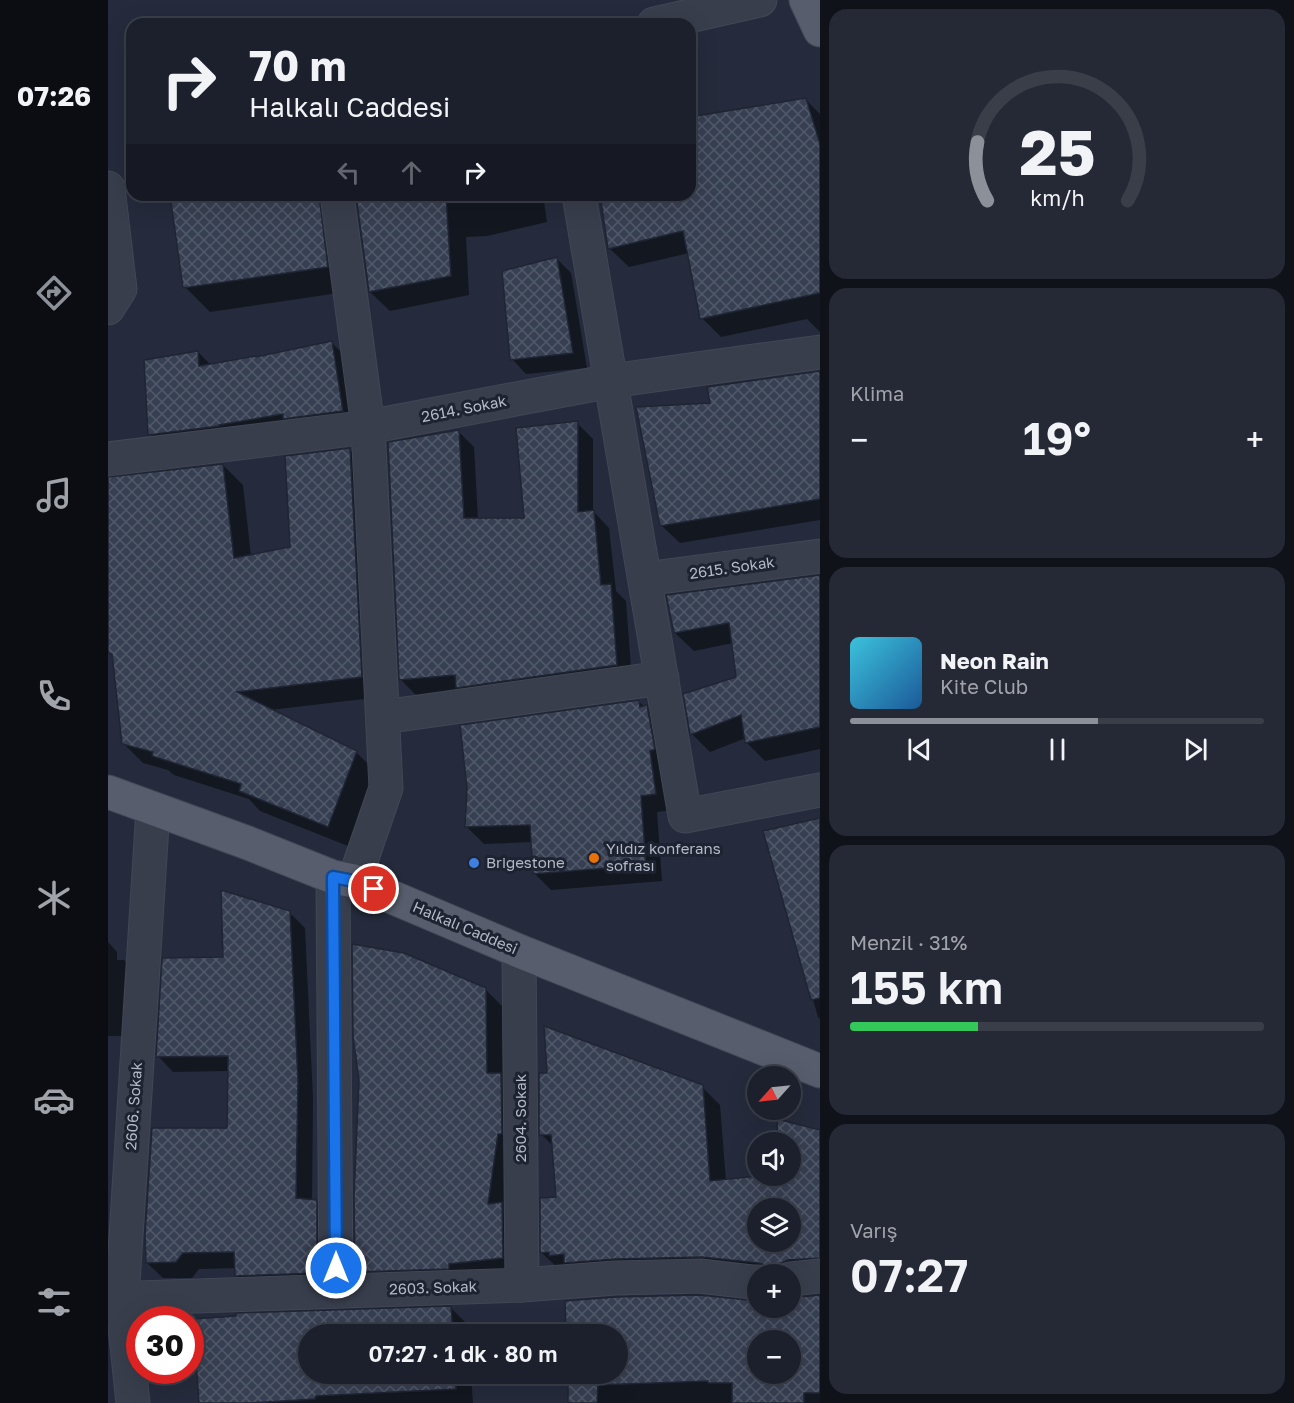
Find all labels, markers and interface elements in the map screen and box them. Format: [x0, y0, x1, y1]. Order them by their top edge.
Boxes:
text: 70 m [249, 40, 346, 90]
icon: right [150, 42, 228, 120]
text: 07:26 [17, 80, 91, 112]
text: Halkalı Caddesi [249, 91, 450, 123]
text: 25 [1019, 114, 1095, 189]
icon: left [332, 156, 365, 189]
icon: ahead [395, 156, 428, 189]
icon: right [458, 156, 491, 189]
text: km/h [1030, 185, 1084, 211]
icon: directions [33, 272, 75, 314]
text: Klima [850, 381, 904, 405]
street label: 2614. Sokak [420, 391, 508, 425]
text: 19° [1023, 411, 1091, 465]
text: − [850, 420, 868, 459]
text: + [1246, 420, 1264, 459]
icon: music [33, 474, 75, 516]
street label: 2615. Sokak [688, 552, 776, 582]
text: Neon Rain [940, 647, 1049, 674]
text: Kite Club [940, 674, 1028, 698]
icon: phone [33, 675, 75, 717]
icon: previous [903, 733, 936, 766]
icon: pause [1041, 733, 1074, 766]
icon: next [1179, 733, 1212, 766]
place label: Yıldız konferans sofrası [606, 839, 721, 874]
marker: Yıldız konferans sofrası [587, 851, 601, 865]
place label: Brigestone [486, 853, 565, 871]
marker: Brigestone [467, 856, 481, 870]
pin [348, 863, 399, 914]
icon: arrive [357, 872, 390, 905]
icon: climate [33, 877, 75, 919]
street label: Halkalı Caddesi [410, 897, 520, 957]
text: Menzil · 31% [850, 930, 967, 954]
text: 155 km [850, 960, 1003, 1014]
street label: 2606. Sokak [121, 1061, 145, 1151]
north arrow [747, 1066, 801, 1120]
map controls [747, 1066, 801, 1384]
street label: 2604. Sokak [511, 1073, 529, 1162]
icon: car [33, 1079, 75, 1121]
button: sound [747, 1132, 801, 1186]
button: layers [747, 1198, 801, 1252]
text: Varış [850, 1218, 897, 1242]
position arrow [304, 1236, 368, 1300]
text: 07:27 [850, 1248, 968, 1302]
button: + [747, 1264, 801, 1318]
street label: 2603. Sokak [389, 1276, 478, 1298]
icon: filters [33, 1281, 75, 1323]
speed limit sign: 30 [126, 1306, 204, 1384]
button: − [747, 1330, 801, 1384]
text: 07:27 · 1 dk · 80 m [369, 1340, 557, 1367]

